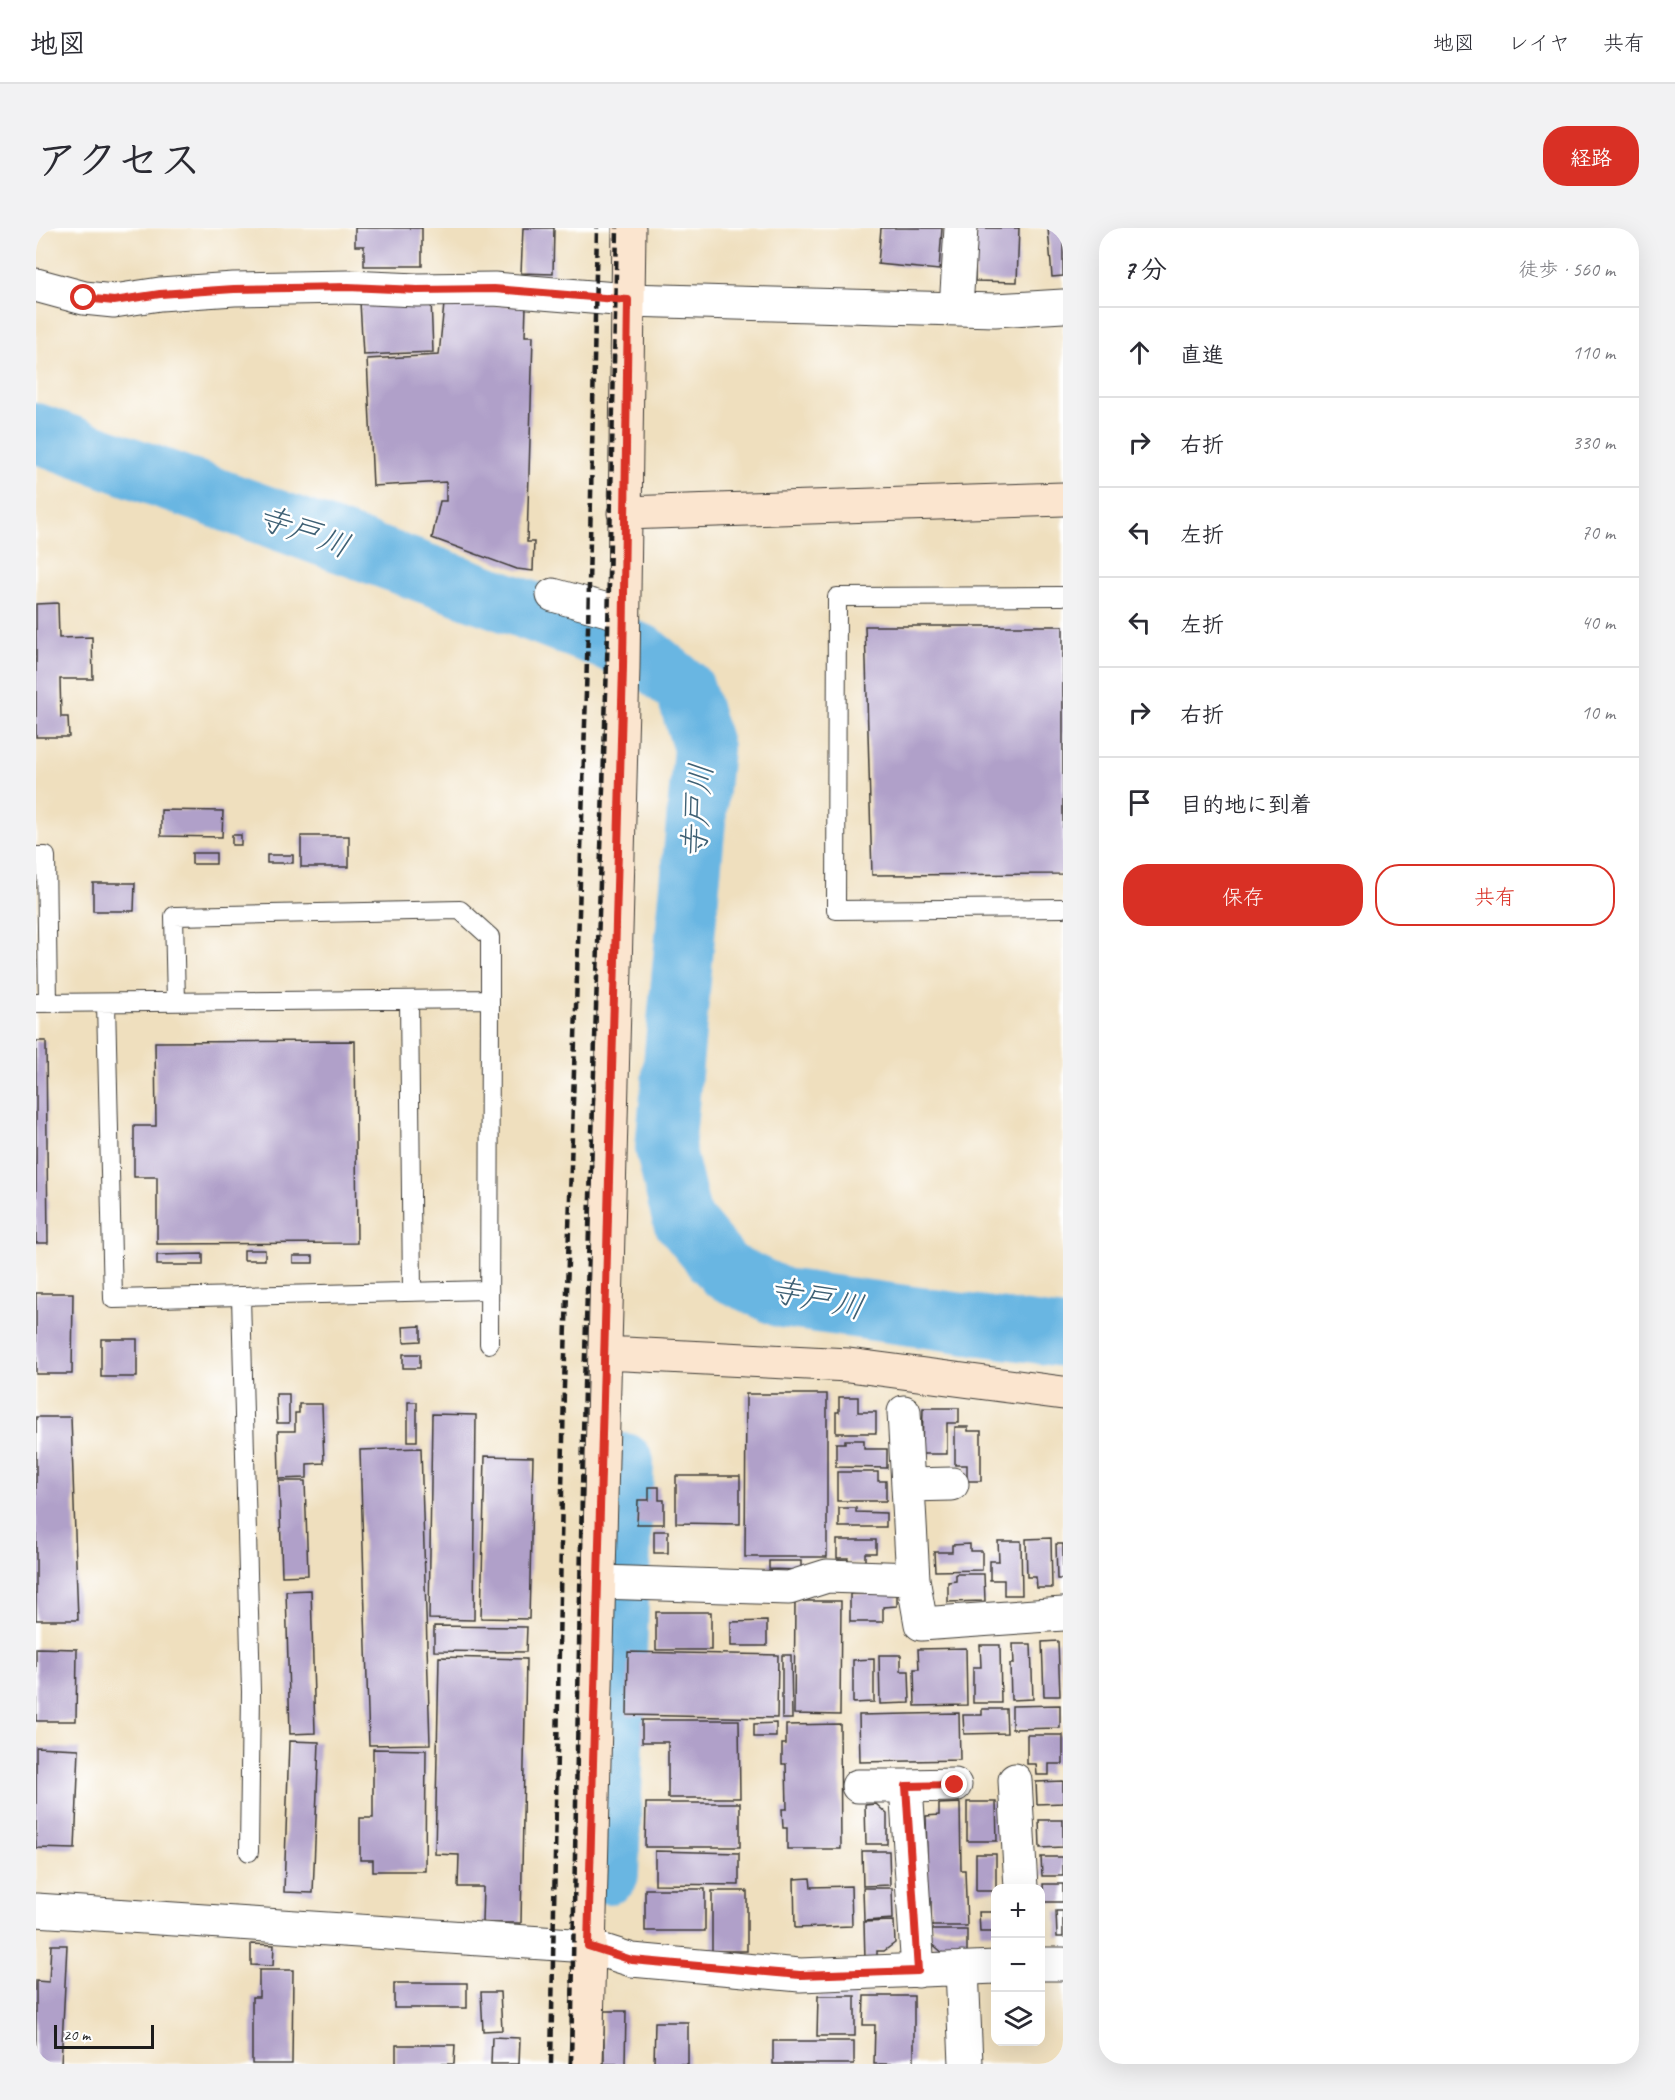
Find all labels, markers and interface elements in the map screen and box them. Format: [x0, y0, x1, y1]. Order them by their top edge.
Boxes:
text: 地図 [30, 26, 86, 61]
text: 地図 [1433, 30, 1475, 56]
text: レイヤ [1508, 30, 1570, 56]
text: 共有 [1603, 30, 1645, 56]
button: 経路 [1543, 126, 1639, 186]
text: アクセス [36, 134, 201, 187]
text: 7 分 [1123, 253, 1167, 286]
text: 徒歩 · 560 m [1519, 257, 1615, 282]
route start [70, 284, 96, 310]
icon: ahead [1123, 336, 1156, 369]
text: 110 m [1572, 340, 1615, 365]
text: 直進 [1180, 341, 1224, 369]
icon: right [1123, 426, 1156, 459]
text: 330 m [1572, 430, 1615, 455]
text: 右折 [1180, 431, 1224, 459]
water label: 寺戸川 [252, 496, 356, 567]
icon: left [1123, 516, 1156, 549]
text: 70 m [1581, 520, 1615, 545]
text: 左折 [1180, 521, 1224, 549]
icon: left [1123, 606, 1156, 639]
text: 40 m [1581, 610, 1615, 635]
text: 左折 [1180, 611, 1224, 639]
icon: right [1123, 696, 1156, 729]
text: 10 m [1581, 700, 1615, 725]
text: 右折 [1180, 701, 1224, 729]
water label: 寺戸川 [673, 761, 722, 861]
icon: arrive [1123, 786, 1156, 819]
text: 目的地に到着 [1180, 791, 1312, 819]
button: 保存 [1123, 864, 1363, 926]
button: 共有 [1375, 864, 1615, 926]
water label: 寺戸川 [766, 1268, 868, 1329]
route end [941, 1771, 967, 1797]
map controls [991, 1884, 1045, 2046]
button: + [991, 1884, 1045, 1938]
button: − [991, 1938, 1045, 1992]
button: layers [991, 1992, 1045, 2046]
scale bar [54, 2022, 154, 2050]
text: 20 m [63, 2025, 90, 2045]

